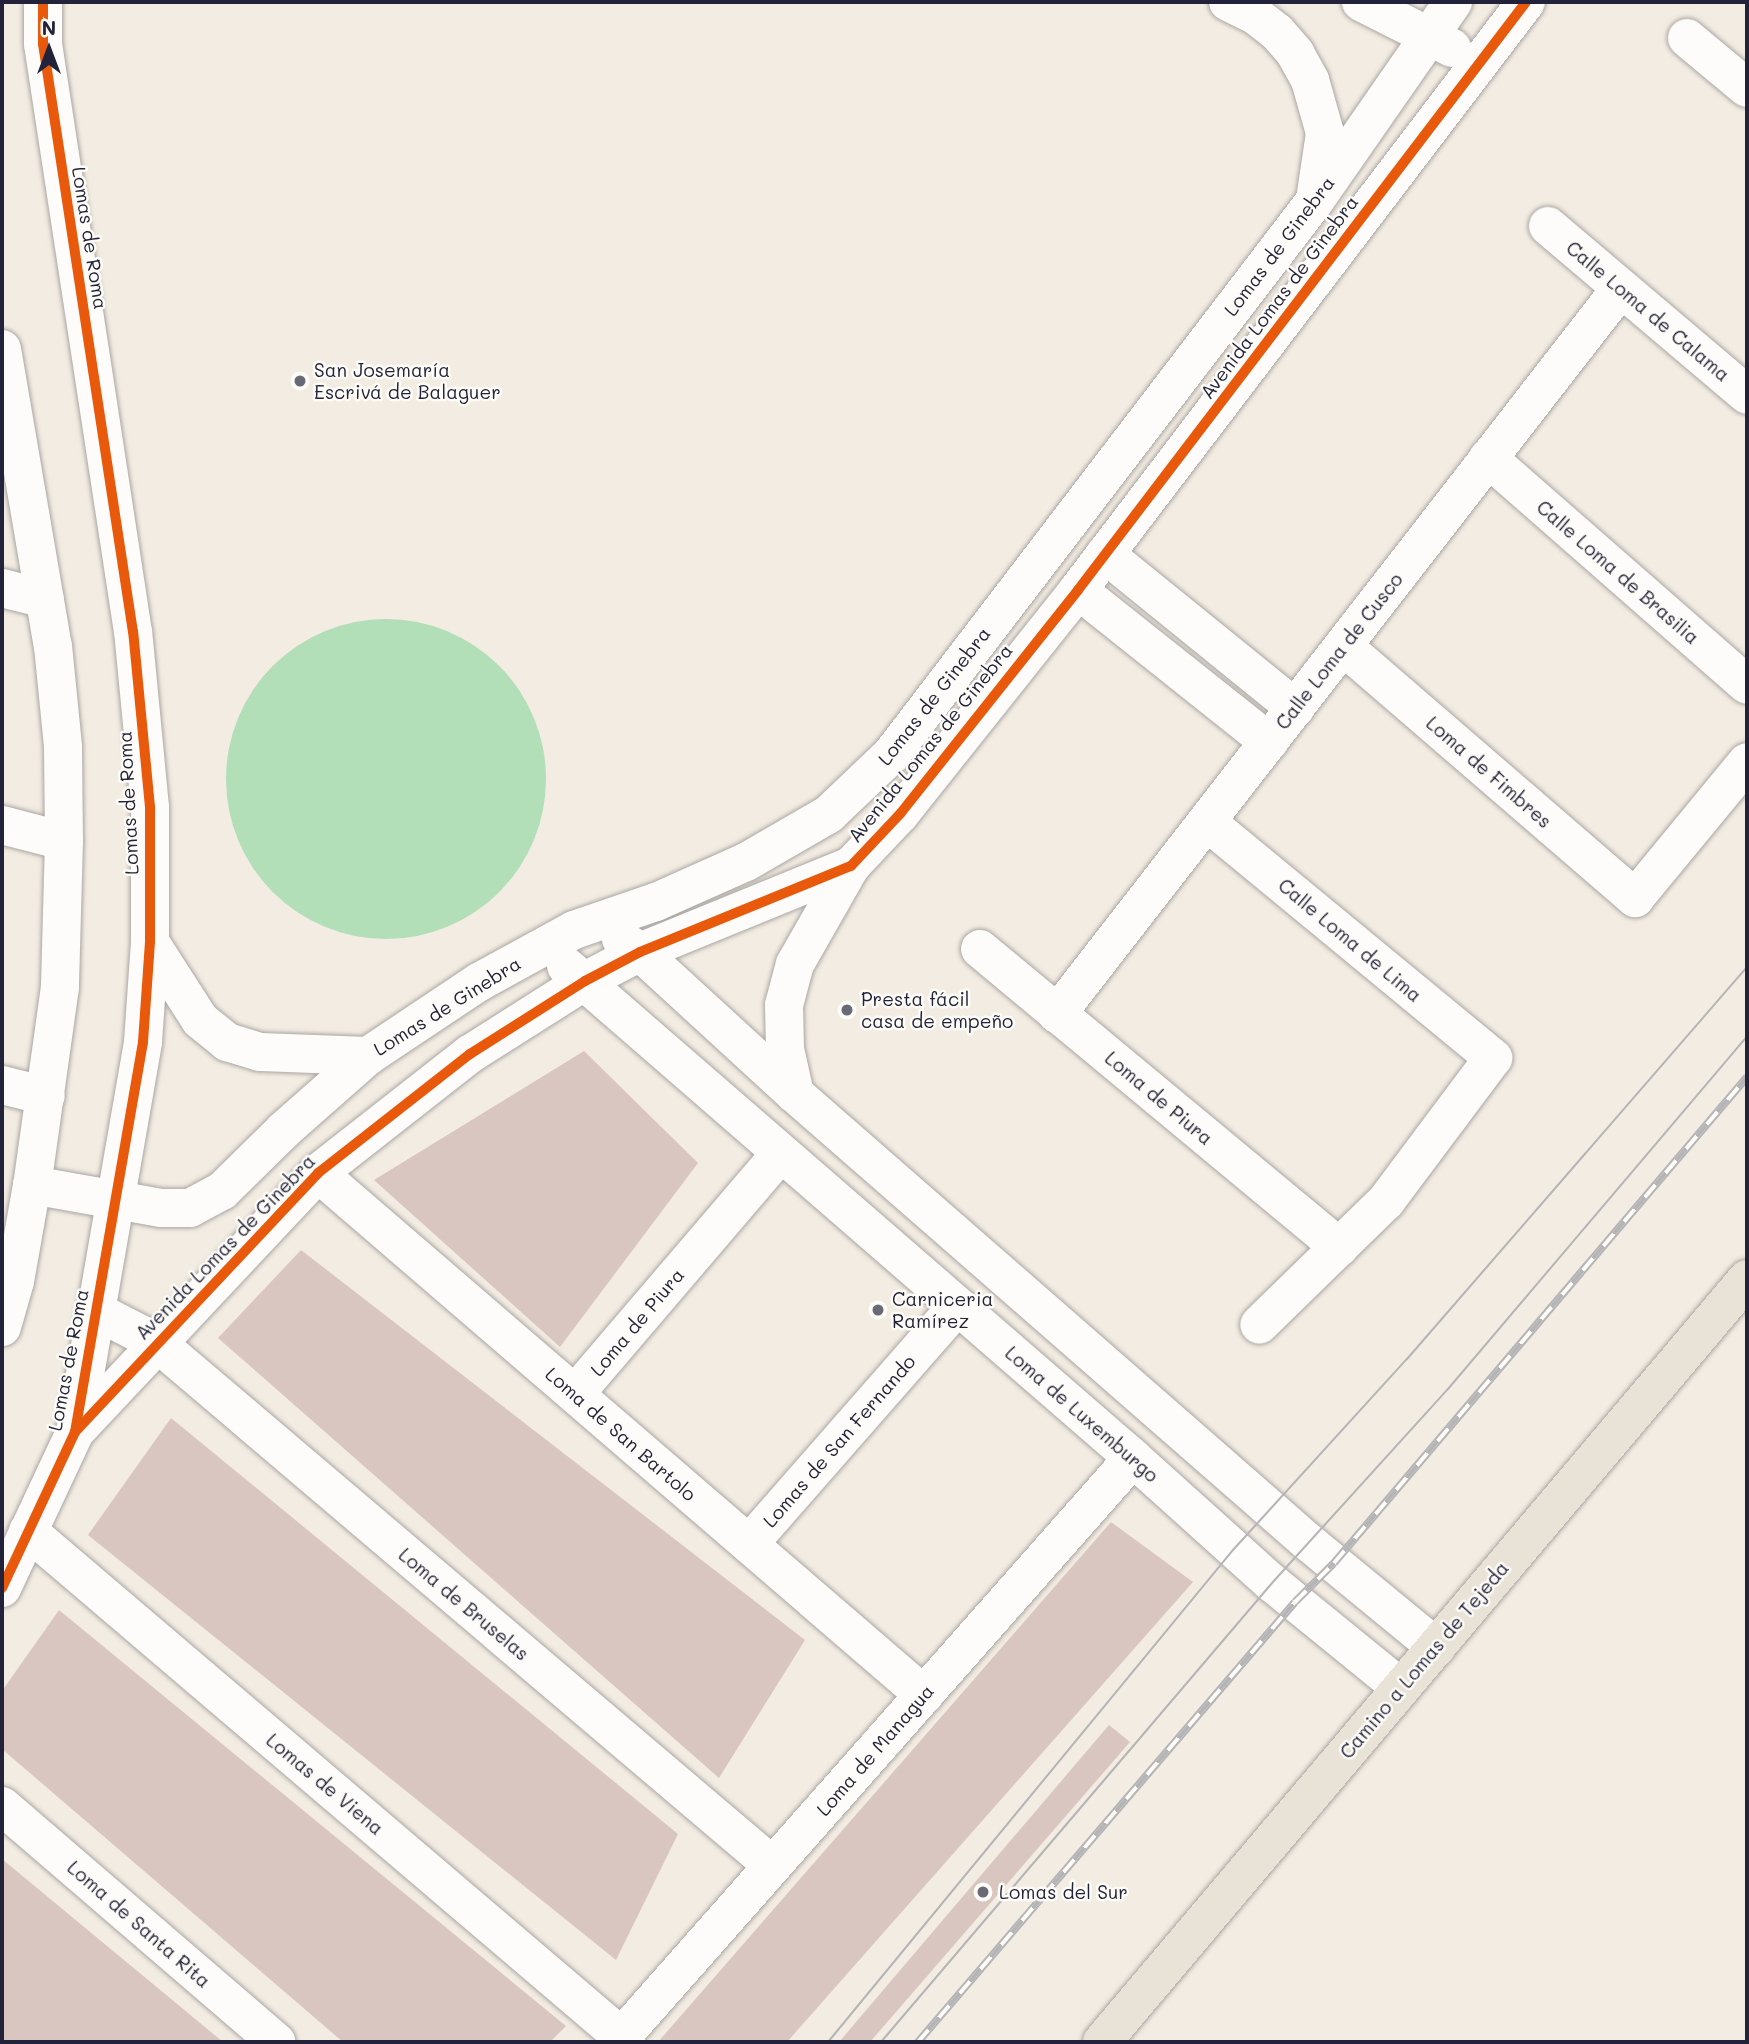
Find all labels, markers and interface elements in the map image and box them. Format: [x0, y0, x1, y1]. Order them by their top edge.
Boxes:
north arrow [14, 14, 84, 84]
text: N [42, 15, 56, 40]
street label: Lomas de Roma [67, 165, 113, 311]
street label: Lomas de Ginebra [1219, 172, 1339, 320]
street label: Avenida Lomas de Ginebra [1195, 191, 1363, 403]
street label: Calle Loma de Calama [1562, 236, 1734, 386]
place label: San Josemaría Escrivá de Balaguer [314, 359, 501, 403]
marker: San Josemaría Escrivá de Balaguer [292, 373, 308, 389]
street label: Calle Loma de Brasilia [1532, 495, 1704, 649]
street label: Calle Loma de Cusco [1271, 568, 1407, 734]
street label: Lomas de Ginebra [873, 622, 995, 770]
street label: Avenida Lomas de Ginebra [843, 639, 1017, 847]
street label: Loma de Fimbres [1422, 711, 1556, 833]
street label: Lomas de Roma [113, 731, 143, 875]
street label: Calle Loma de Lima [1274, 873, 1426, 1007]
street label: Lomas de Ginebra [369, 952, 525, 1060]
place label: Presta fácil casa de empeño [861, 988, 1013, 1032]
marker: Presta fácil casa de empeño [839, 1002, 855, 1018]
street label: Loma de Piura [1101, 1046, 1217, 1150]
street label: Avenida Lomas de Ginebra [131, 1150, 319, 1344]
street label: Loma de Piura [585, 1264, 689, 1380]
street label: Lomas de Roma [43, 1287, 93, 1433]
place label: Carniceria Ramírez [892, 1288, 993, 1332]
marker: Carniceria Ramírez [870, 1302, 886, 1318]
street label: Loma de Luxemburgo [1001, 1341, 1163, 1487]
street label: Lomas de San Fernando [758, 1350, 920, 1532]
street label: Loma de San Bartolo [541, 1362, 701, 1506]
street label: Loma de Bruselas [394, 1543, 534, 1665]
street label: Camino a Lomas de Tejeda [1335, 1557, 1513, 1763]
street label: Loma de Managua [812, 1680, 938, 1820]
street label: Lomas de Viena [262, 1728, 388, 1840]
street label: Loma de Santa Rita [63, 1856, 215, 1992]
place label: Lomas del Sur [999, 1881, 1128, 1903]
marker: Lomas del Sur [973, 1882, 993, 1902]

